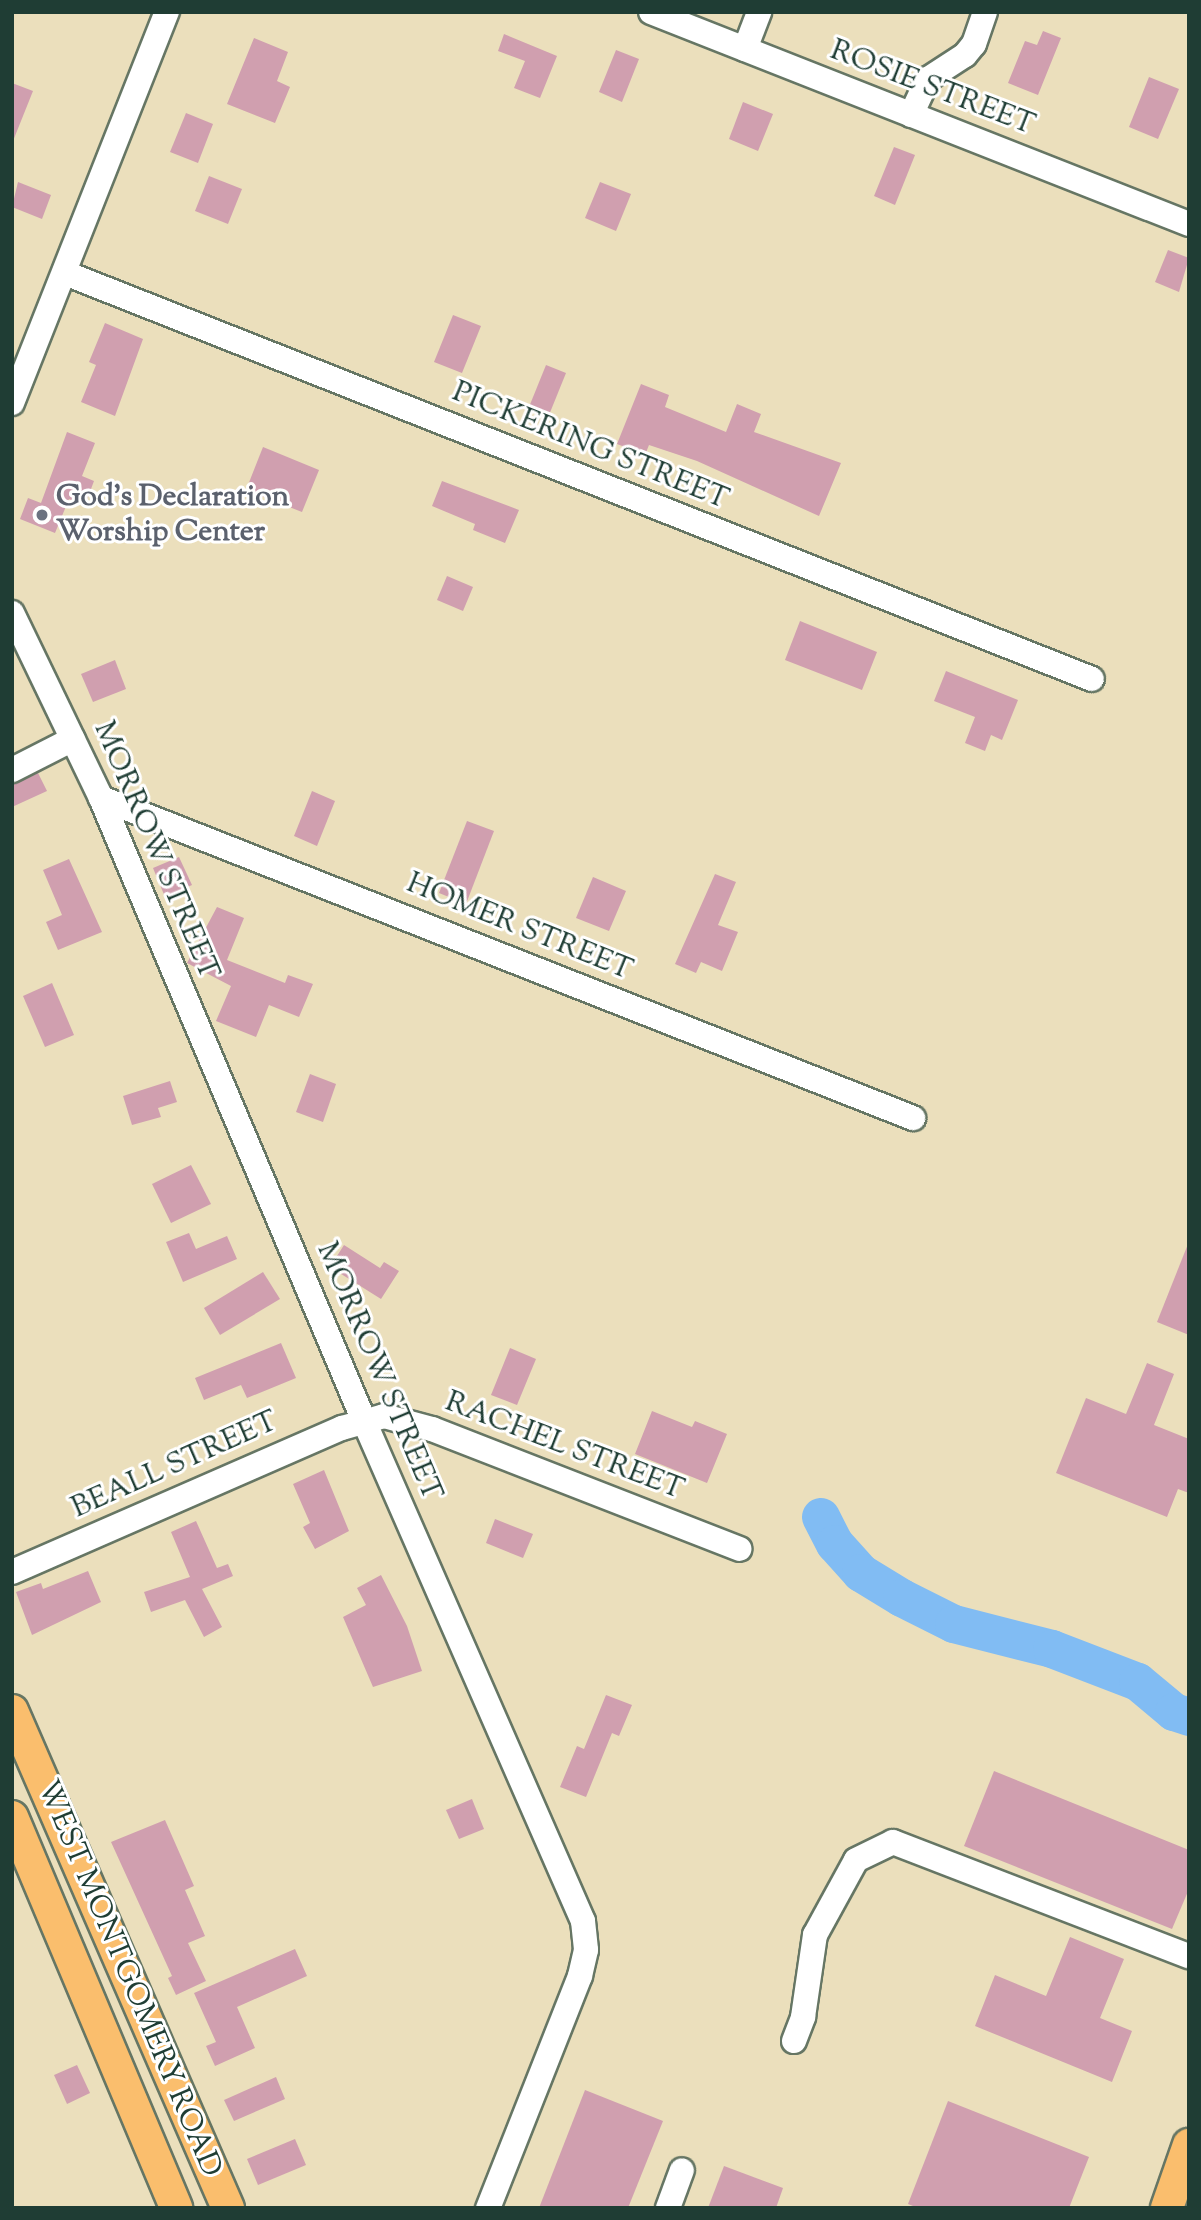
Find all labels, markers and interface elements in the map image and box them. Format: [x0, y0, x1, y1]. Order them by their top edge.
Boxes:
street label: ROSIE STREET [825, 33, 1039, 145]
street label: PICKERING STREET [447, 375, 733, 519]
place label: God's Declaration Worship Center [56, 480, 289, 550]
marker: God's Declaration Worship Center [34, 507, 50, 523]
street label: MORROW STREET [84, 716, 226, 986]
street label: HOMER STREET [401, 866, 637, 990]
street label: MORROW STREET [307, 1237, 449, 1507]
street label: RACHEL STREET [440, 1385, 688, 1509]
street label: BEALL STREET [66, 1404, 284, 1528]
street label: WEST MONTGOMERY ROAD [28, 1775, 228, 2183]

